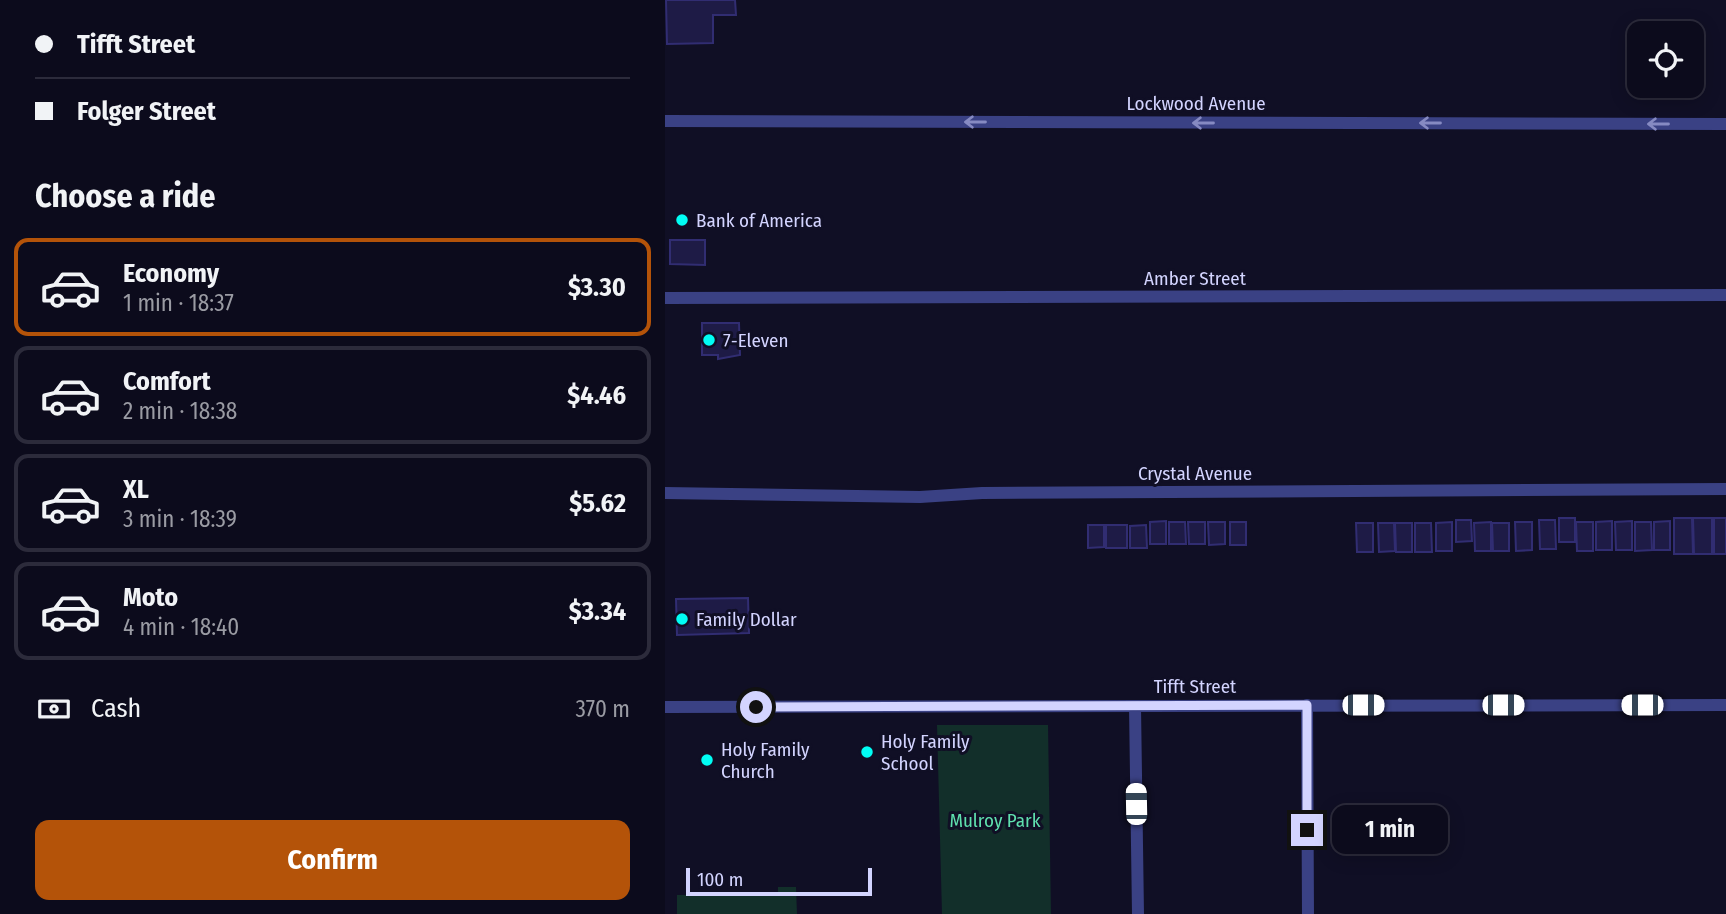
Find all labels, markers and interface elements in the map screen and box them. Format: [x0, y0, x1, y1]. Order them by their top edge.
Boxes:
map controls [1627, 21, 1704, 98]
button: locate [1627, 21, 1704, 98]
text: Tifft Street [77, 29, 195, 60]
street label: Lockwood Avenue [1126, 92, 1266, 115]
text: Folger Street [77, 96, 216, 127]
one-way arrow [964, 115, 987, 129]
one-way arrow [1192, 116, 1215, 130]
one-way arrow [1419, 116, 1442, 130]
one-way arrow [1647, 117, 1670, 131]
text: Choose a ride [35, 177, 216, 215]
place label: Bank of America [696, 209, 822, 232]
marker: Bank of America [674, 212, 690, 228]
icon: car [39, 256, 102, 319]
text: Economy [123, 258, 219, 289]
street label: Amber Street [1144, 267, 1247, 290]
text: $3.30 [568, 272, 626, 303]
text: 1 min · 18:37 [123, 289, 234, 317]
place label: 7-Eleven [723, 329, 789, 352]
marker: 7-Eleven [701, 332, 717, 348]
icon: car [39, 364, 102, 427]
text: Comfort [123, 366, 211, 397]
text: $4.46 [567, 380, 626, 411]
text: 2 min · 18:38 [123, 397, 237, 425]
street label: Crystal Avenue [1138, 462, 1252, 485]
icon: car [39, 472, 102, 535]
text: XL [123, 474, 149, 505]
text: $5.62 [569, 488, 626, 519]
text: 3 min · 18:39 [123, 505, 237, 533]
icon: car [39, 580, 102, 643]
text: Moto [123, 582, 178, 613]
text: $3.34 [569, 596, 626, 627]
place label: Family Dollar [696, 608, 797, 631]
marker: Family Dollar [674, 611, 690, 627]
text: 4 min · 18:40 [123, 613, 239, 641]
street label: Tifft Street [1154, 675, 1237, 698]
icon: cash [35, 690, 73, 728]
route start [740, 691, 772, 723]
text: Cash [91, 693, 141, 724]
text: 370 m [576, 695, 630, 723]
car [1343, 695, 1385, 716]
car [1483, 695, 1525, 716]
car [1622, 695, 1664, 716]
place label: Holy Family School [881, 730, 970, 775]
place label: Holy Family Church [721, 738, 810, 783]
marker: Holy Family School [859, 744, 875, 760]
marker: Holy Family Church [699, 752, 715, 768]
car [1126, 783, 1147, 825]
callout: 1 min [1331, 806, 1447, 854]
park label: Mulroy Park [949, 809, 1041, 832]
route end [1291, 814, 1323, 846]
text: 1 min [1365, 815, 1415, 843]
button: Confirm [35, 820, 630, 900]
scale bar [686, 865, 871, 897]
text: 100 m [697, 868, 743, 891]

